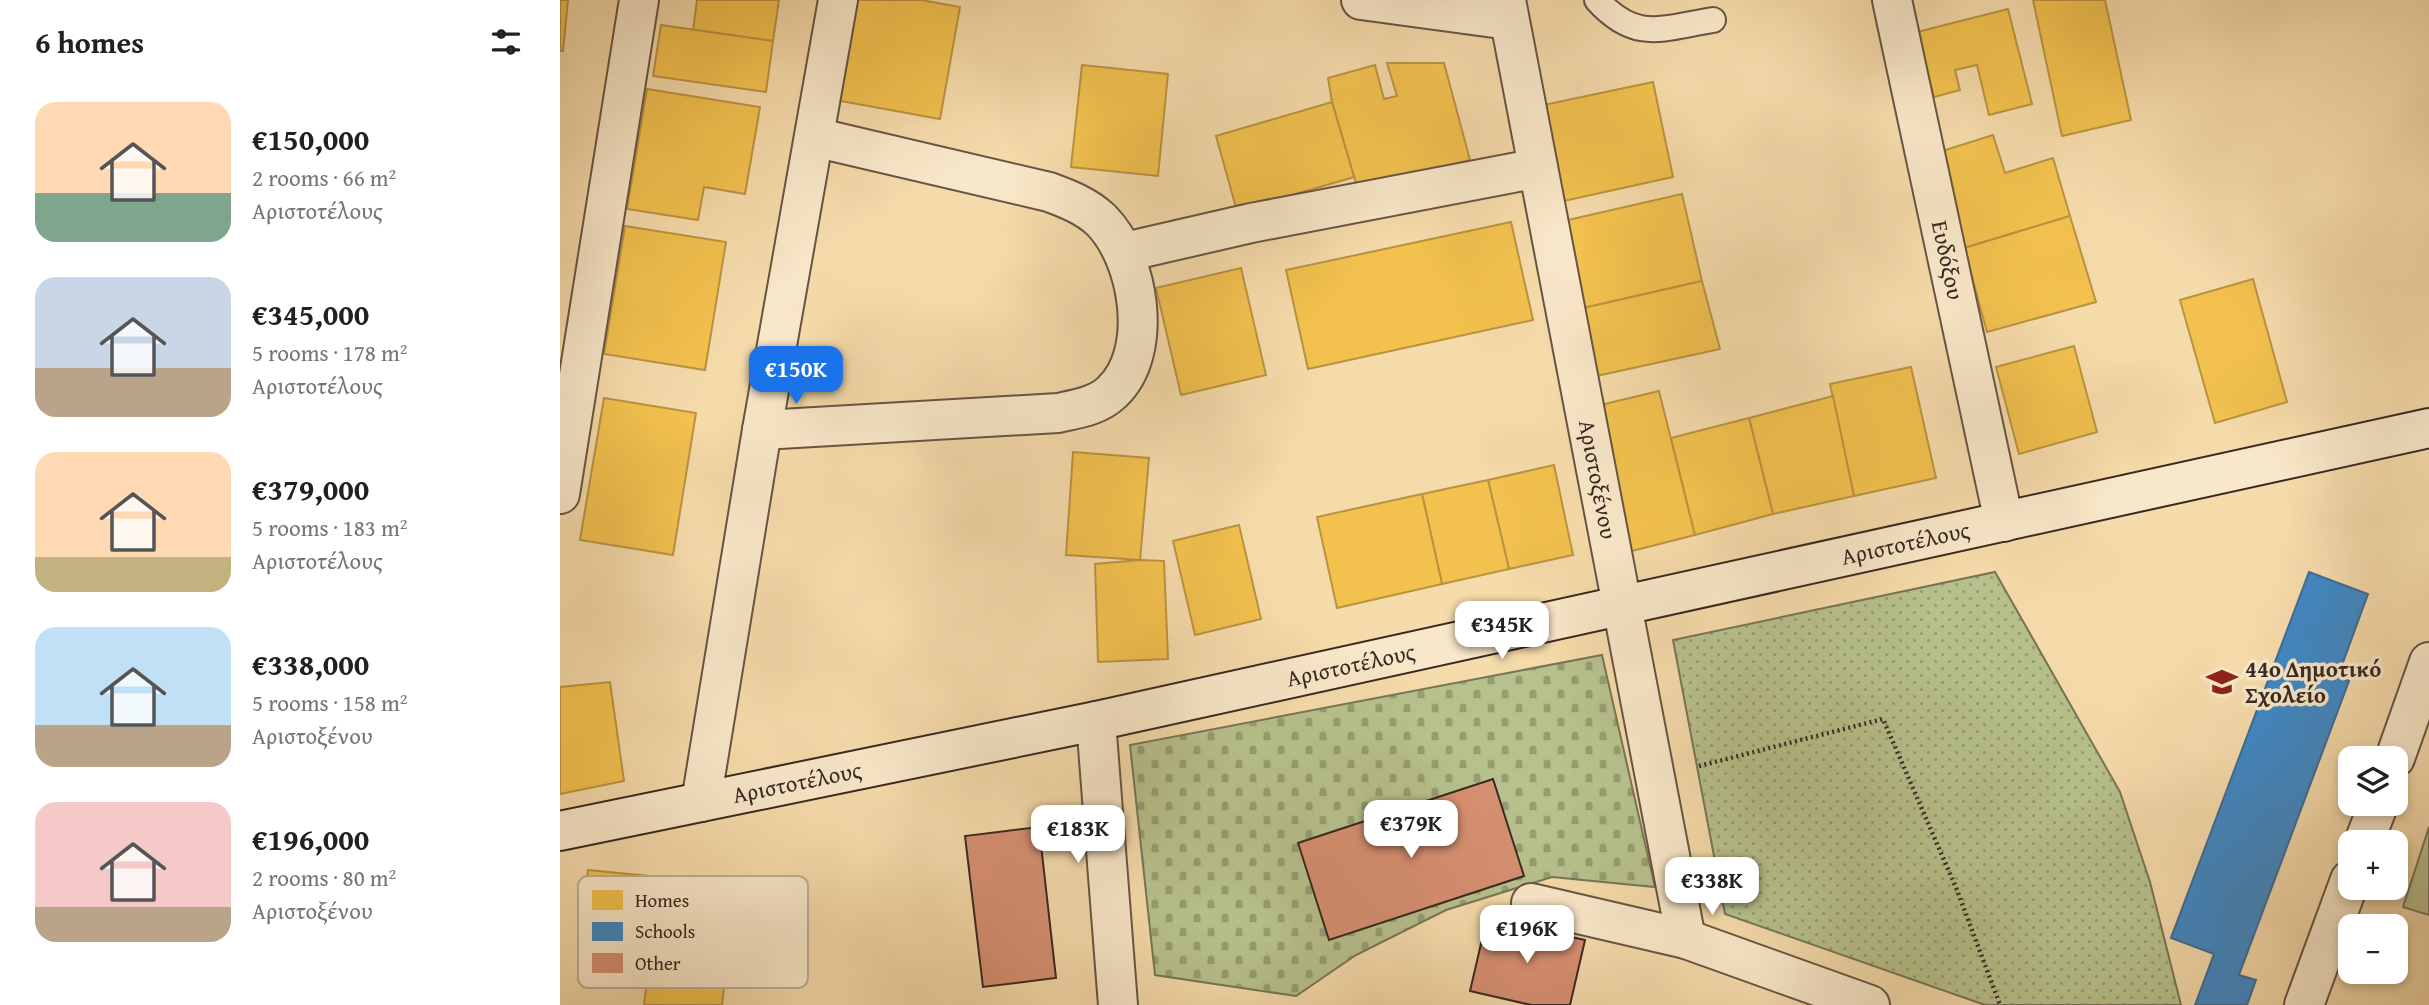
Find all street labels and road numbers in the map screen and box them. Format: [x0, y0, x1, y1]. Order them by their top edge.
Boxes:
street label: Ευδόξου [1924, 217, 1973, 303]
street label: Αριστοξένου [1571, 417, 1626, 542]
street label: Αριστοτέλους [1838, 512, 1973, 573]
street label: Αριστοτέλους [1283, 634, 1418, 695]
street label: Αριστοτέλους [730, 752, 865, 811]

